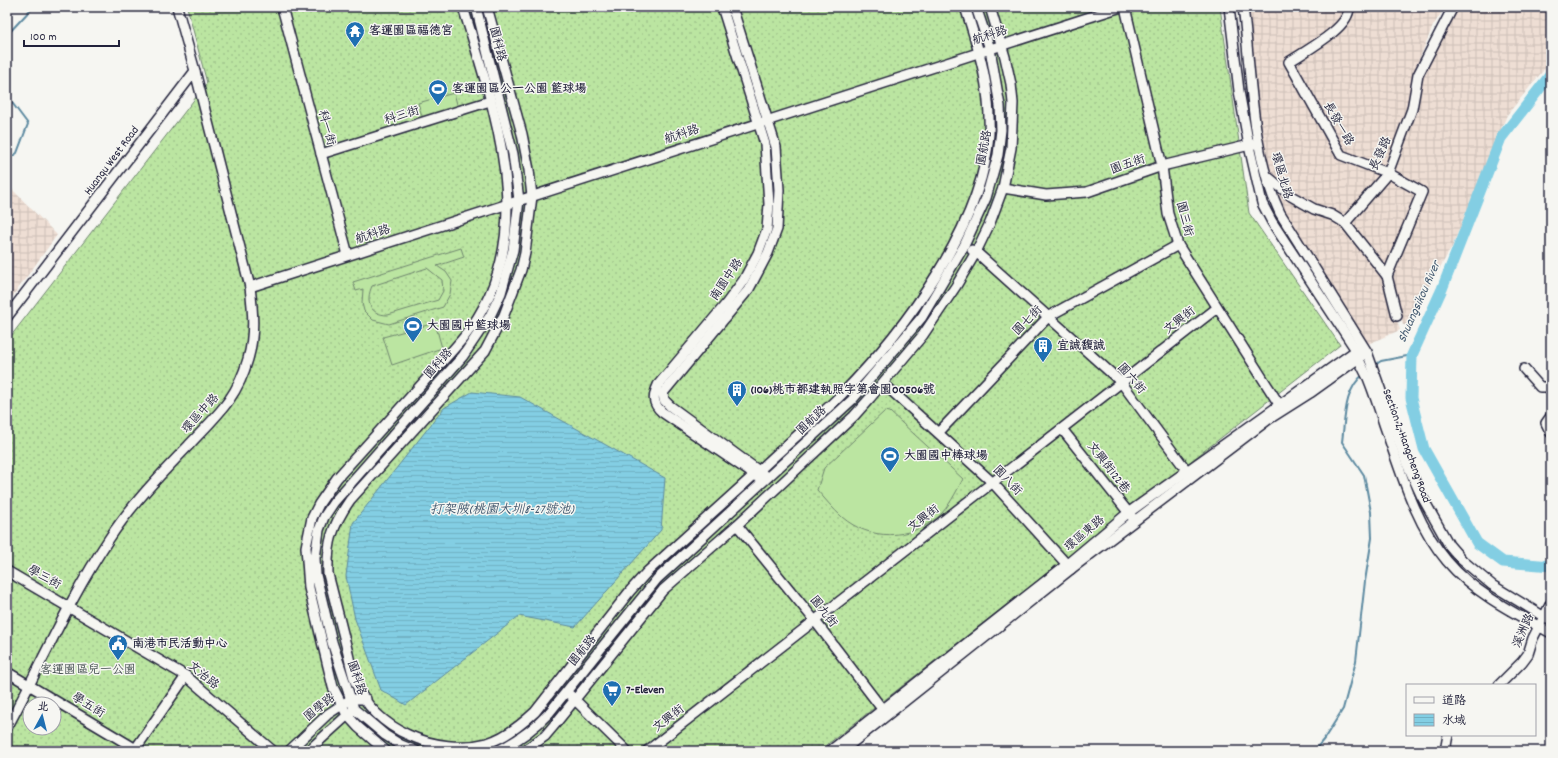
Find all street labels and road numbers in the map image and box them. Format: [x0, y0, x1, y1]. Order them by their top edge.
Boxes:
street label: 航科路 [970, 22, 1010, 50]
street label: 園科路 [484, 24, 510, 64]
street label: 長發一路 [1319, 99, 1357, 149]
street label: 科三街 [382, 103, 422, 129]
street label: 科一街 [313, 108, 339, 148]
street label: 航科路 [662, 121, 702, 149]
street label: Huanqu West Road [80, 123, 144, 199]
street label: 園航路 [973, 129, 997, 167]
street label: 長發路 [1366, 134, 1396, 174]
street label: 園五街 [1108, 151, 1148, 179]
street label: 環區北路 [1266, 151, 1296, 201]
street label: 園三街 [1171, 199, 1197, 239]
street label: 航科路 [353, 221, 393, 249]
street label: 南園中路 [707, 255, 747, 305]
street label: 園七街 [1009, 302, 1047, 340]
street label: 文興街 [1161, 303, 1199, 339]
street label: 園科路 [421, 345, 457, 383]
street label: 園六街 [1113, 360, 1149, 398]
street label: Section 2, Hangcheng Road [1377, 387, 1435, 505]
street label: 環區中路 [179, 390, 223, 438]
street label: 園航路 [793, 403, 831, 439]
street label: 文興街122巷 [1082, 439, 1134, 497]
street label: 園八街 [988, 462, 1026, 500]
street label: 文興街 [905, 501, 943, 537]
street label: 環區東路 [1061, 512, 1109, 556]
street label: 學三街 [24, 562, 64, 594]
street label: 園九街 [805, 593, 841, 631]
street label: 溪洲路 [1509, 611, 1539, 651]
street label: 園航路 [565, 632, 601, 670]
street label: 文治路 [184, 658, 222, 694]
street label: 園科路 [342, 658, 370, 698]
street label: 學五街 [68, 689, 108, 723]
street label: 園學路 [301, 690, 339, 726]
street label: 文興街 [650, 701, 688, 737]

